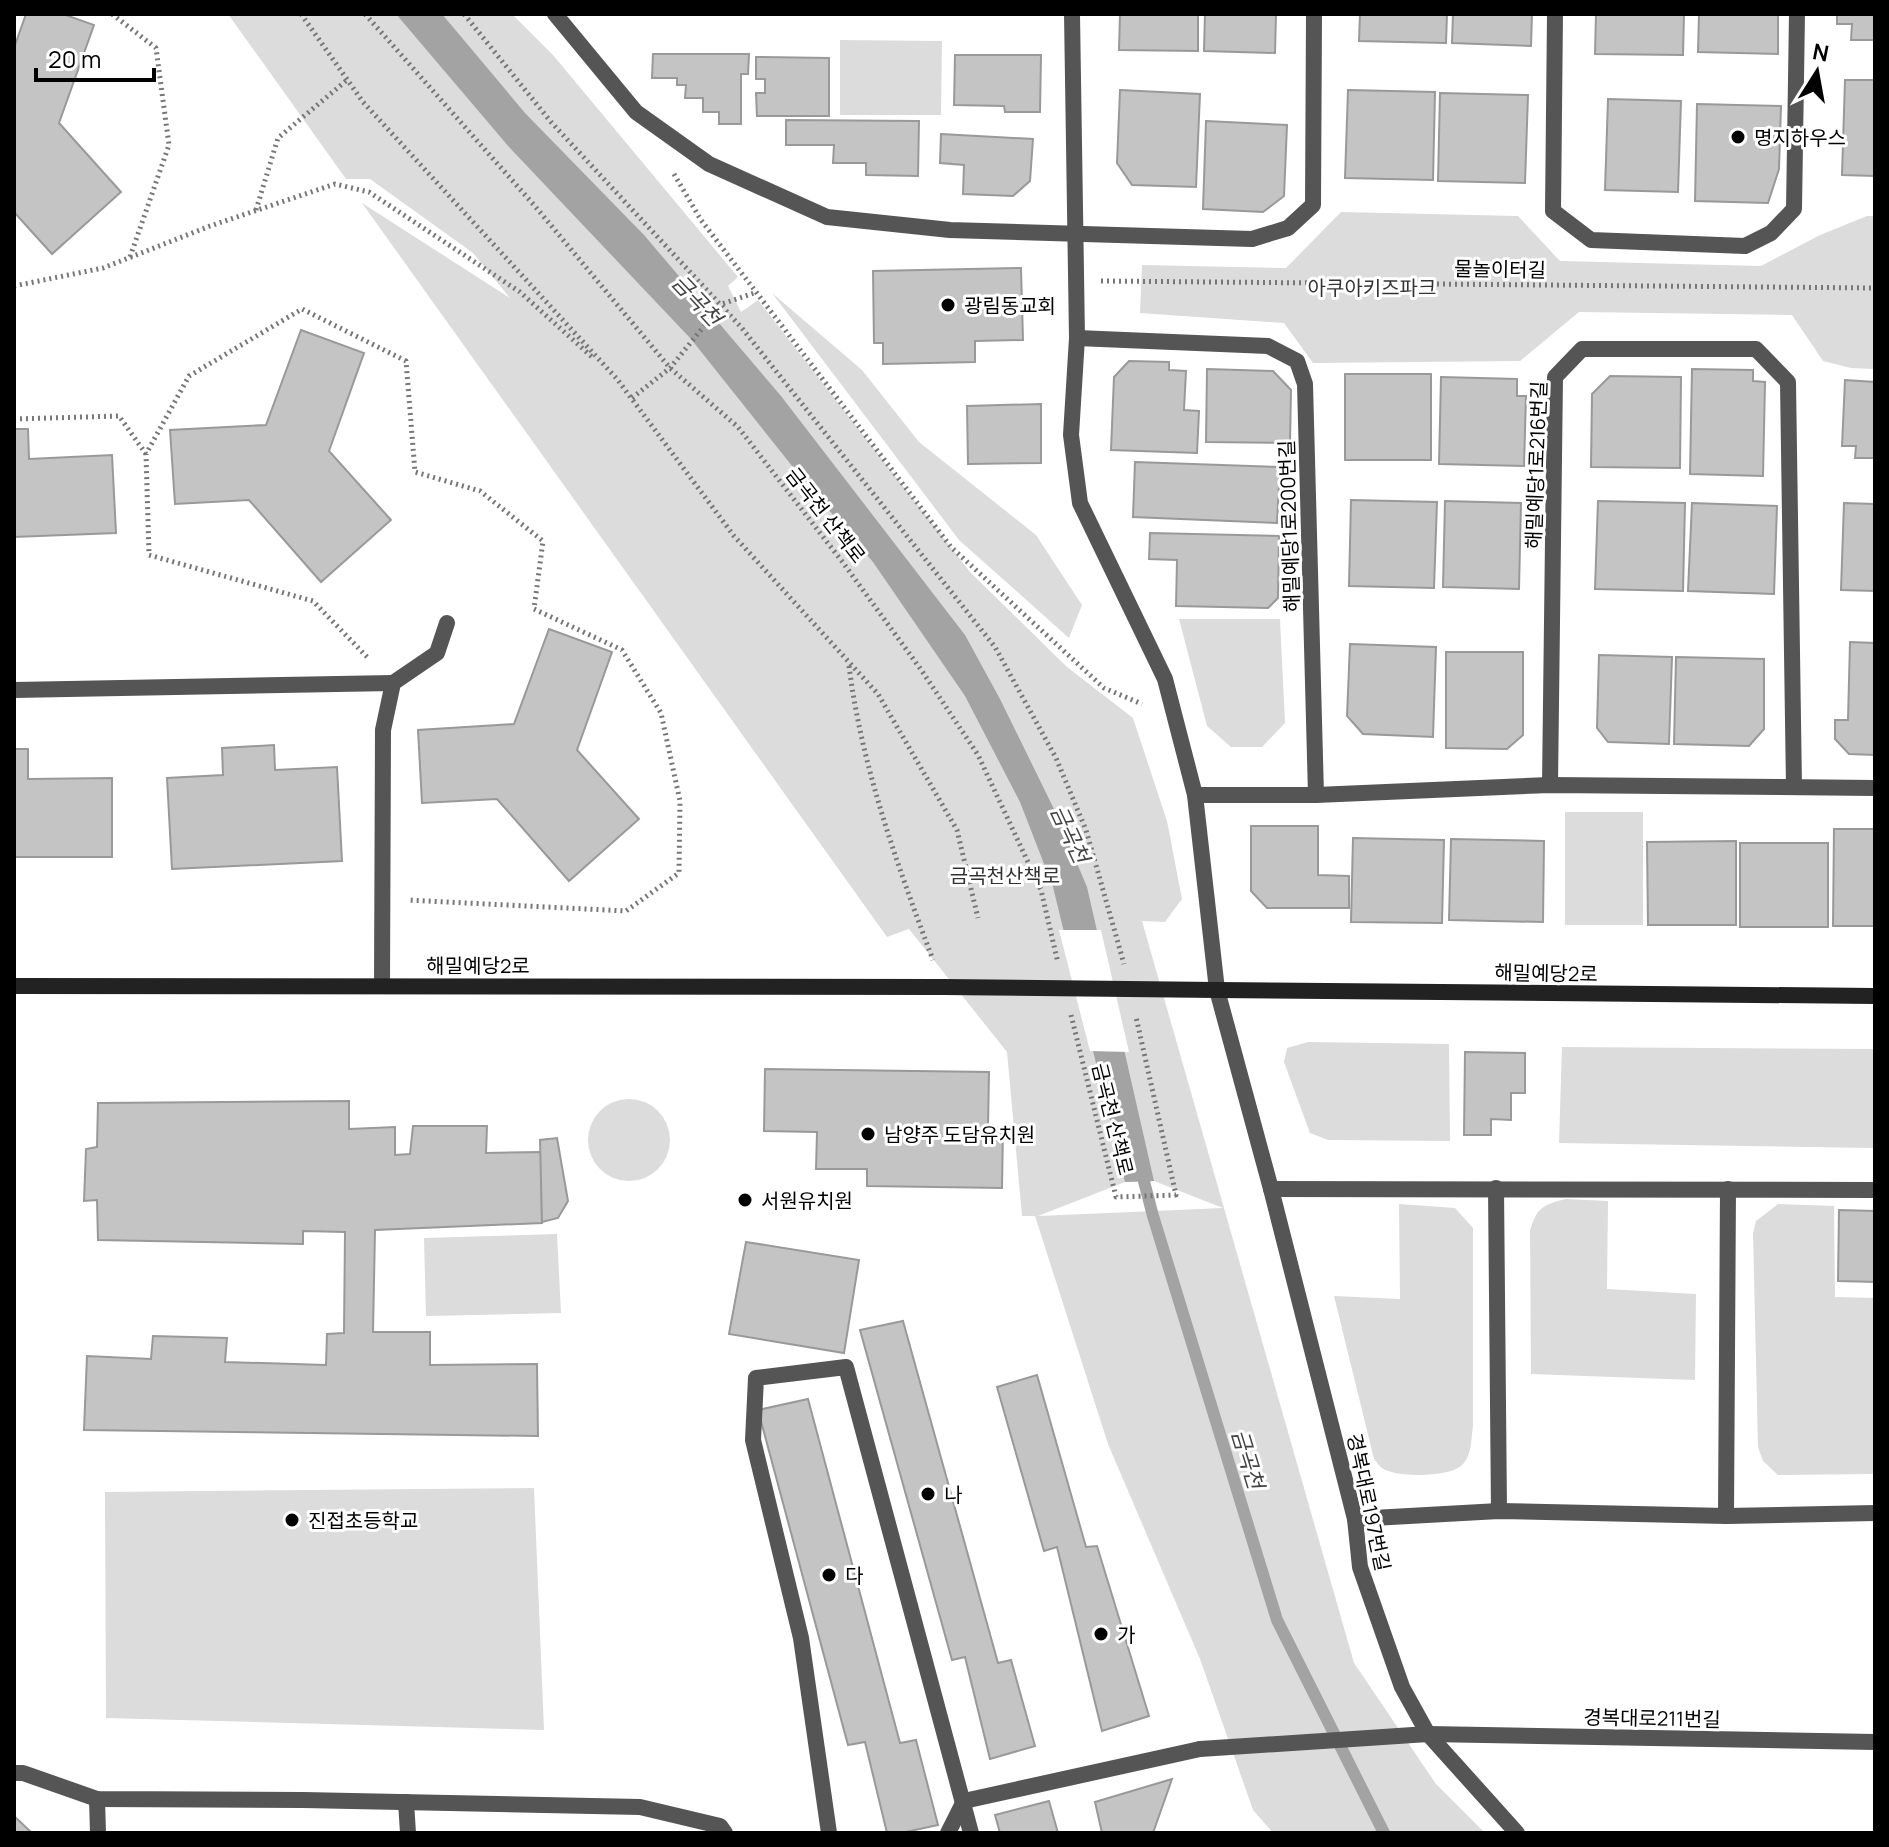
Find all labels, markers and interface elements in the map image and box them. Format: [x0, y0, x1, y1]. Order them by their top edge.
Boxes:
scale bar [36, 32, 154, 82]
north arrow [1777, 32, 1857, 112]
text: N [1810, 36, 1831, 69]
text: 20 m [48, 42, 101, 75]
place label: 명지하우스 [1754, 124, 1846, 151]
marker: 명지하우스 [1729, 128, 1747, 146]
street label: 물놀이터길 [1454, 255, 1546, 283]
water label: 금곡천 [665, 268, 731, 334]
park label: 아쿠아키즈파크 [1308, 274, 1436, 301]
place label: 광림동교회 [964, 292, 1056, 319]
marker: 광림동교회 [939, 296, 957, 314]
street label: 해밀예당1로216번길 [1520, 380, 1552, 550]
street label: 해밀예당1로200번길 [1272, 439, 1306, 613]
street label: 금곡천 산책로 [780, 462, 872, 568]
water label: 금곡천 [1044, 800, 1098, 870]
park label: 금곡천산책로 [950, 862, 1060, 889]
street label: 해밀예당2로 [426, 952, 530, 979]
street label: 해밀예당2로 [1494, 959, 1598, 987]
street label: 금곡천 산책로 [1086, 1060, 1140, 1178]
place label: 남양주 도담유치원 [884, 1121, 1035, 1148]
marker: 남양주 도담유치원 [859, 1125, 877, 1143]
place label: 서원유치원 [761, 1187, 853, 1214]
marker: 서원유치원 [736, 1191, 754, 1209]
water label: 금곡천 [1225, 1426, 1272, 1495]
street label: 경복대로197번길 [1341, 1431, 1397, 1573]
place label: 나 [944, 1481, 962, 1508]
marker: 나 [919, 1485, 937, 1503]
place label: 진접초등학교 [308, 1507, 418, 1534]
marker: 진접초등학교 [283, 1511, 301, 1529]
place label: 다 [845, 1562, 863, 1589]
marker: 다 [820, 1566, 838, 1584]
place label: 가 [1117, 1621, 1135, 1648]
marker: 가 [1092, 1625, 1110, 1643]
street label: 경복대로211번길 [1583, 1703, 1721, 1733]

